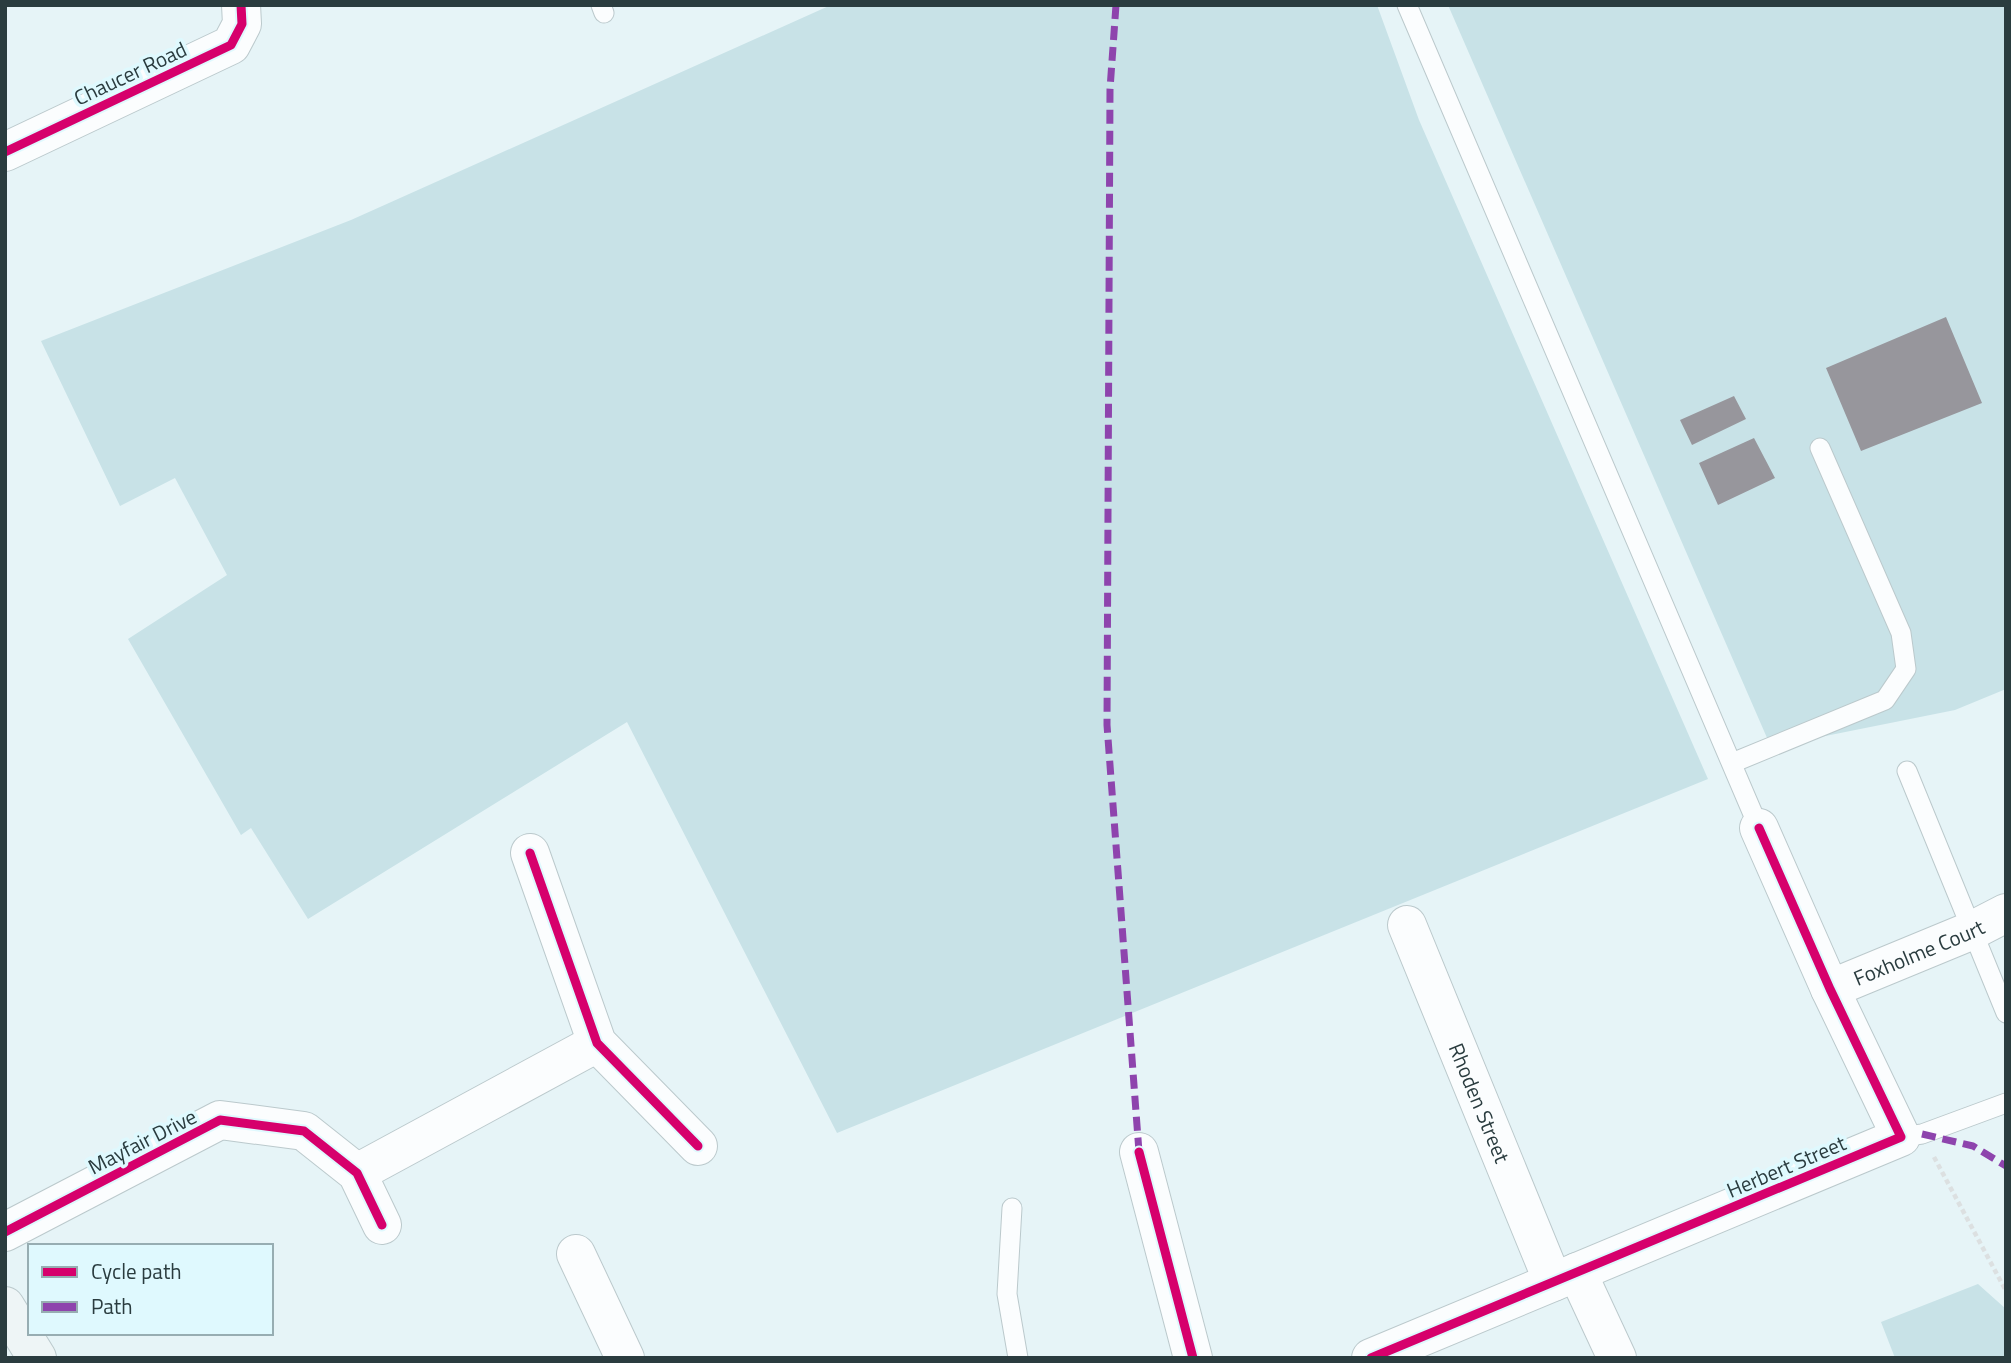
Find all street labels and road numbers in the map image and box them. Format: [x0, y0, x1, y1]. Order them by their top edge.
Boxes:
street label: Chaucer Road [68, 33, 192, 113]
street label: Foxholme Court [1848, 911, 1991, 994]
street label: Rhoden Street [1441, 1038, 1519, 1168]
street label: Mayfair Drive [82, 1100, 202, 1182]
street label: Herbert Street [1721, 1126, 1851, 1206]

